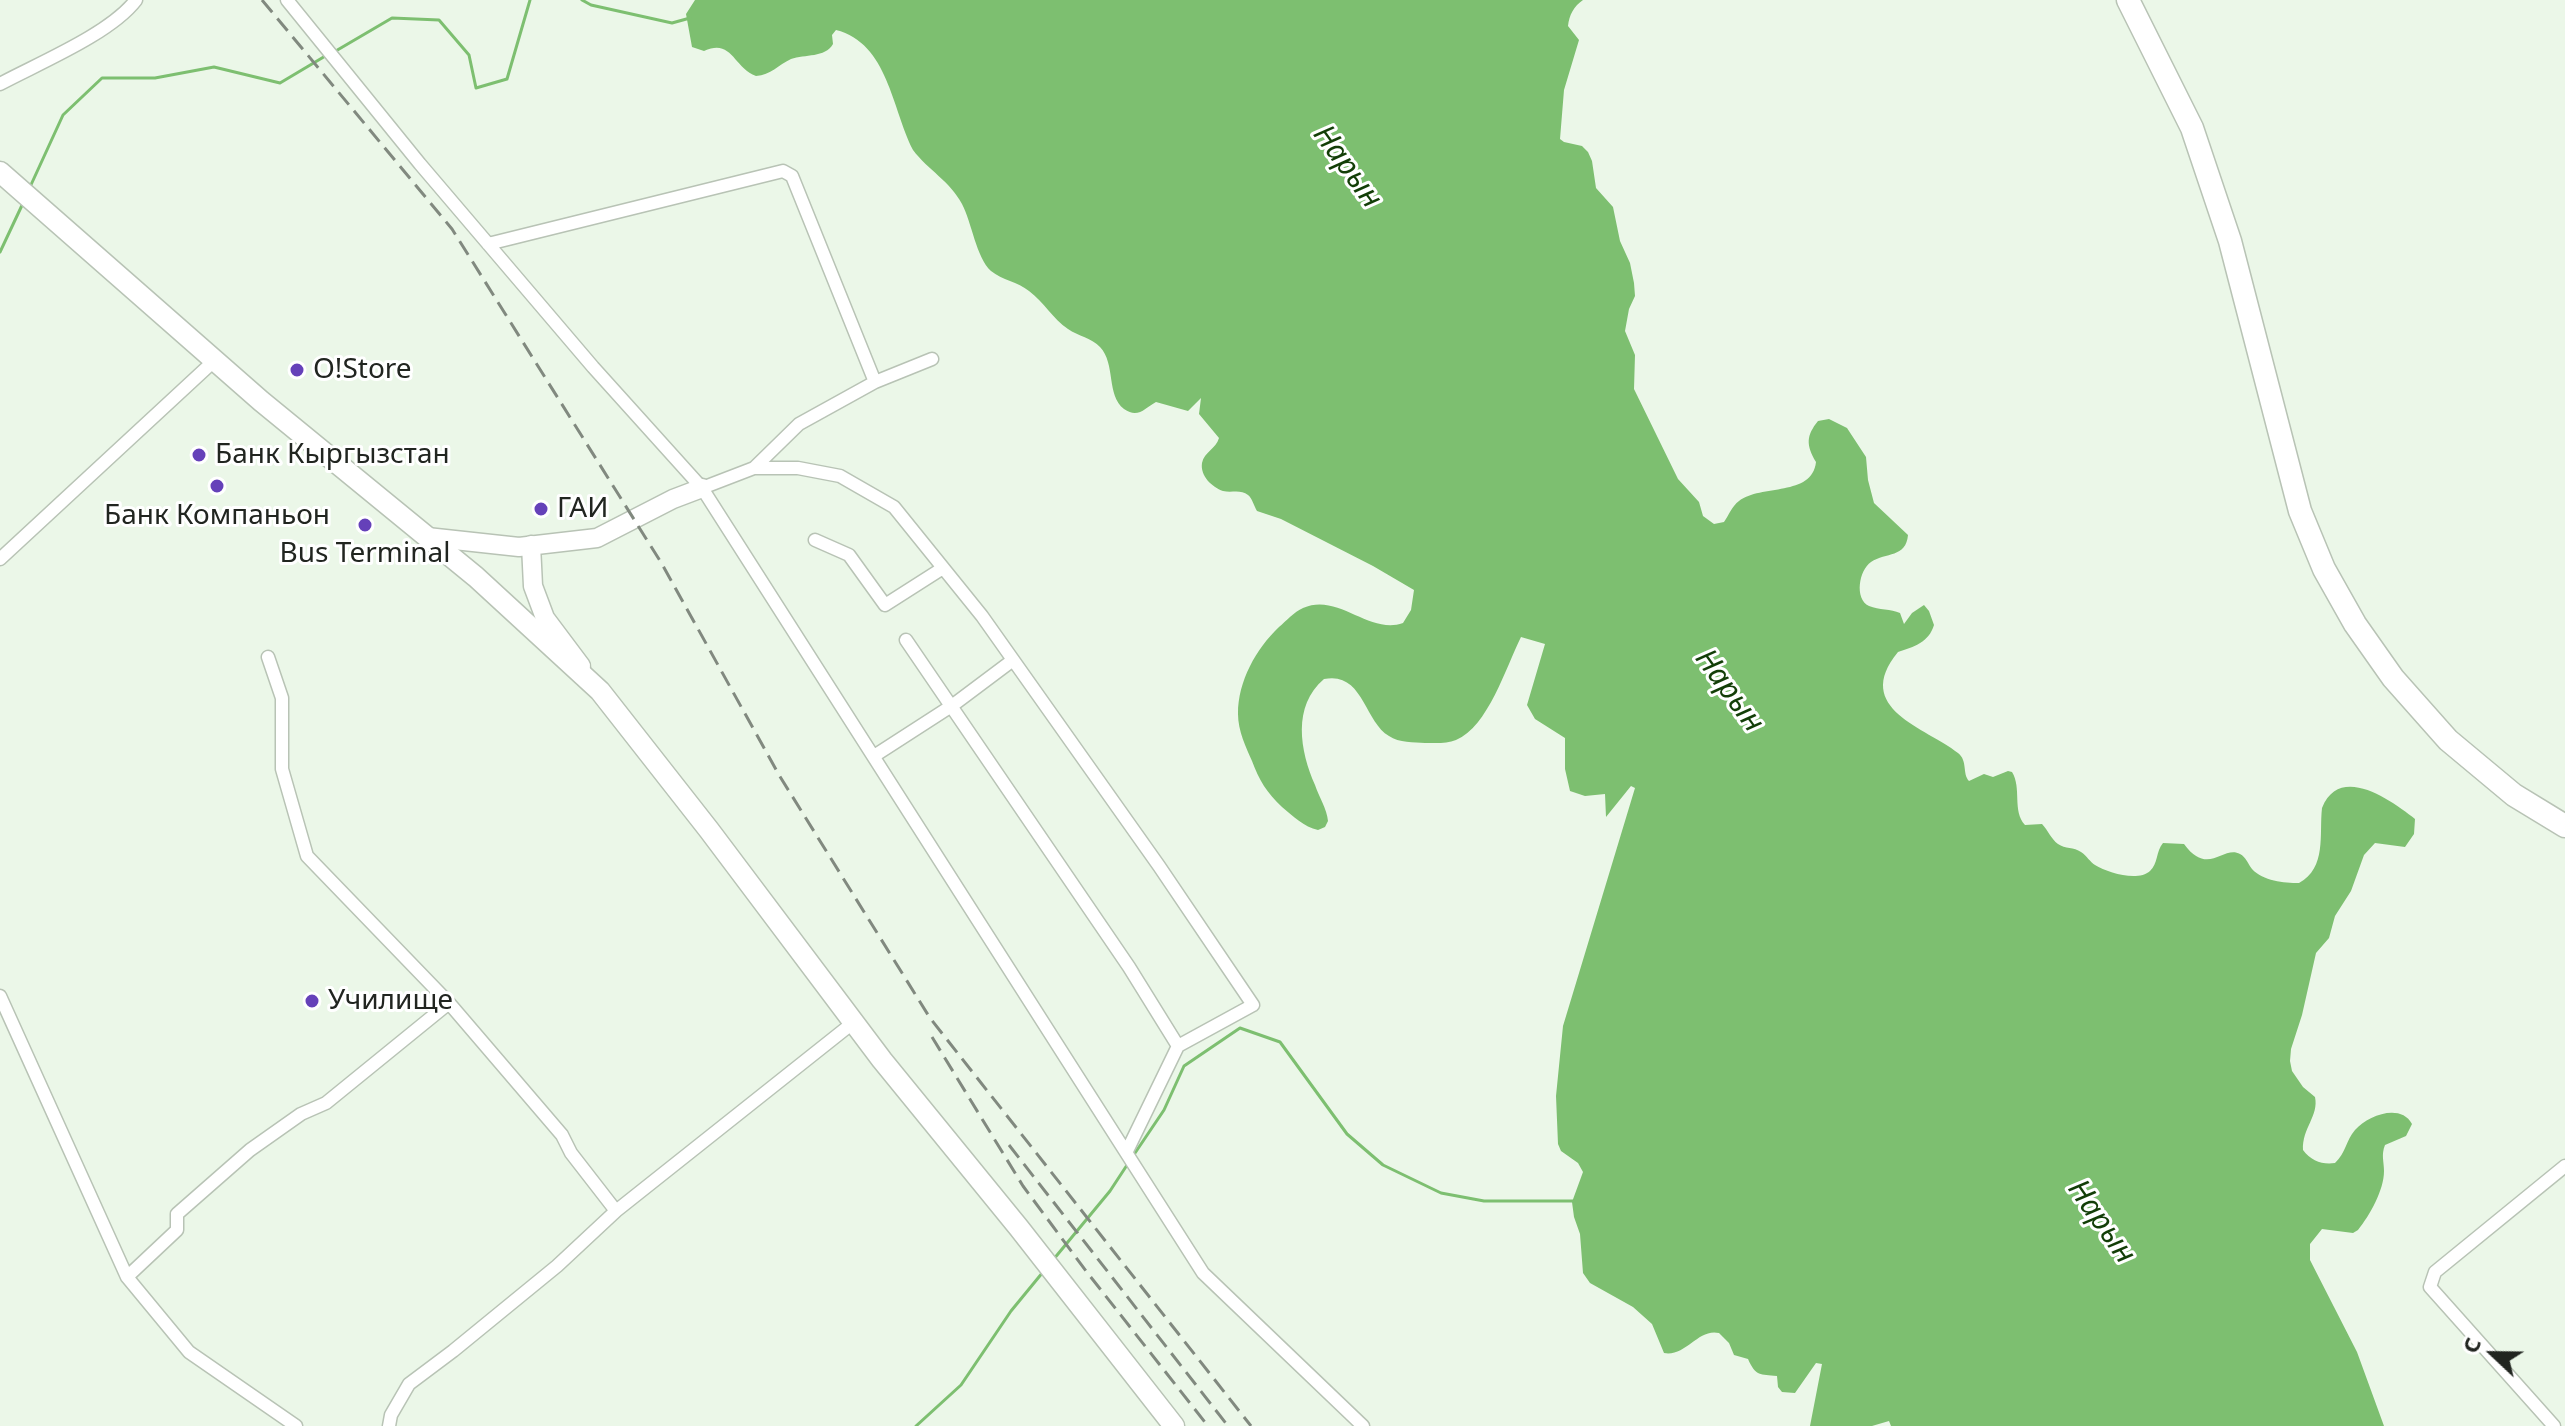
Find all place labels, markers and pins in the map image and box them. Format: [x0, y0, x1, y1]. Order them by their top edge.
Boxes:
place label: O!Store [313, 353, 412, 387]
marker: O!Store [288, 361, 306, 379]
place label: Банк Кыргызстан [215, 438, 450, 472]
marker: Банк Кыргызстан [190, 446, 208, 464]
marker: Банк Компаньон [208, 477, 226, 495]
place label: ГАИ [557, 492, 608, 526]
place label: Банк Компаньон [104, 499, 330, 533]
marker: ГАИ [532, 500, 550, 518]
marker: Bus Terminal [356, 516, 374, 534]
place label: Bus Terminal [280, 537, 450, 571]
place label: Училище [328, 984, 453, 1018]
marker: Училище [303, 992, 321, 1010]

